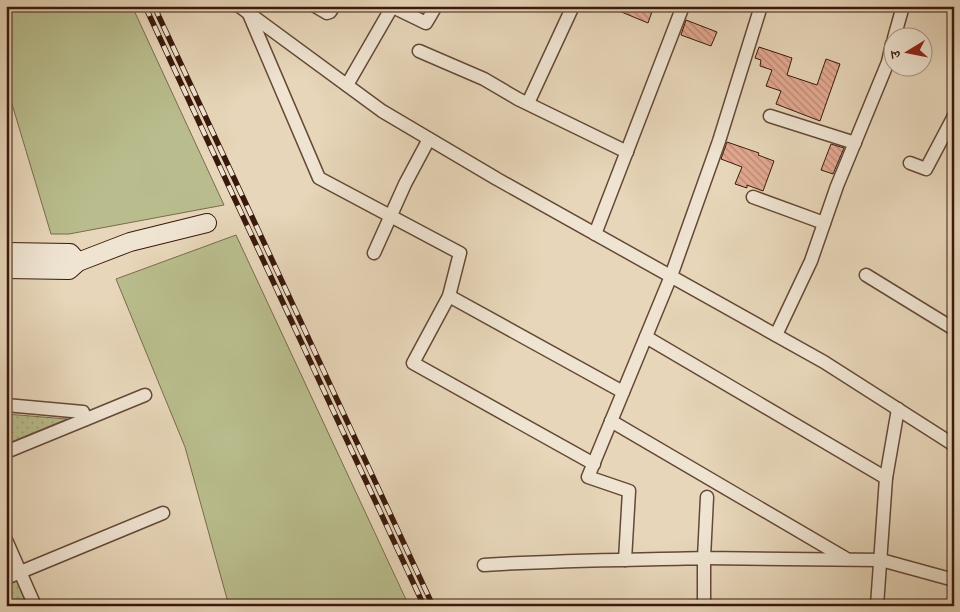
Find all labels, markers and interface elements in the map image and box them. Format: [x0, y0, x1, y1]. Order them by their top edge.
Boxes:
north arrow [882, 28, 932, 78]
text: उ [887, 48, 906, 60]

